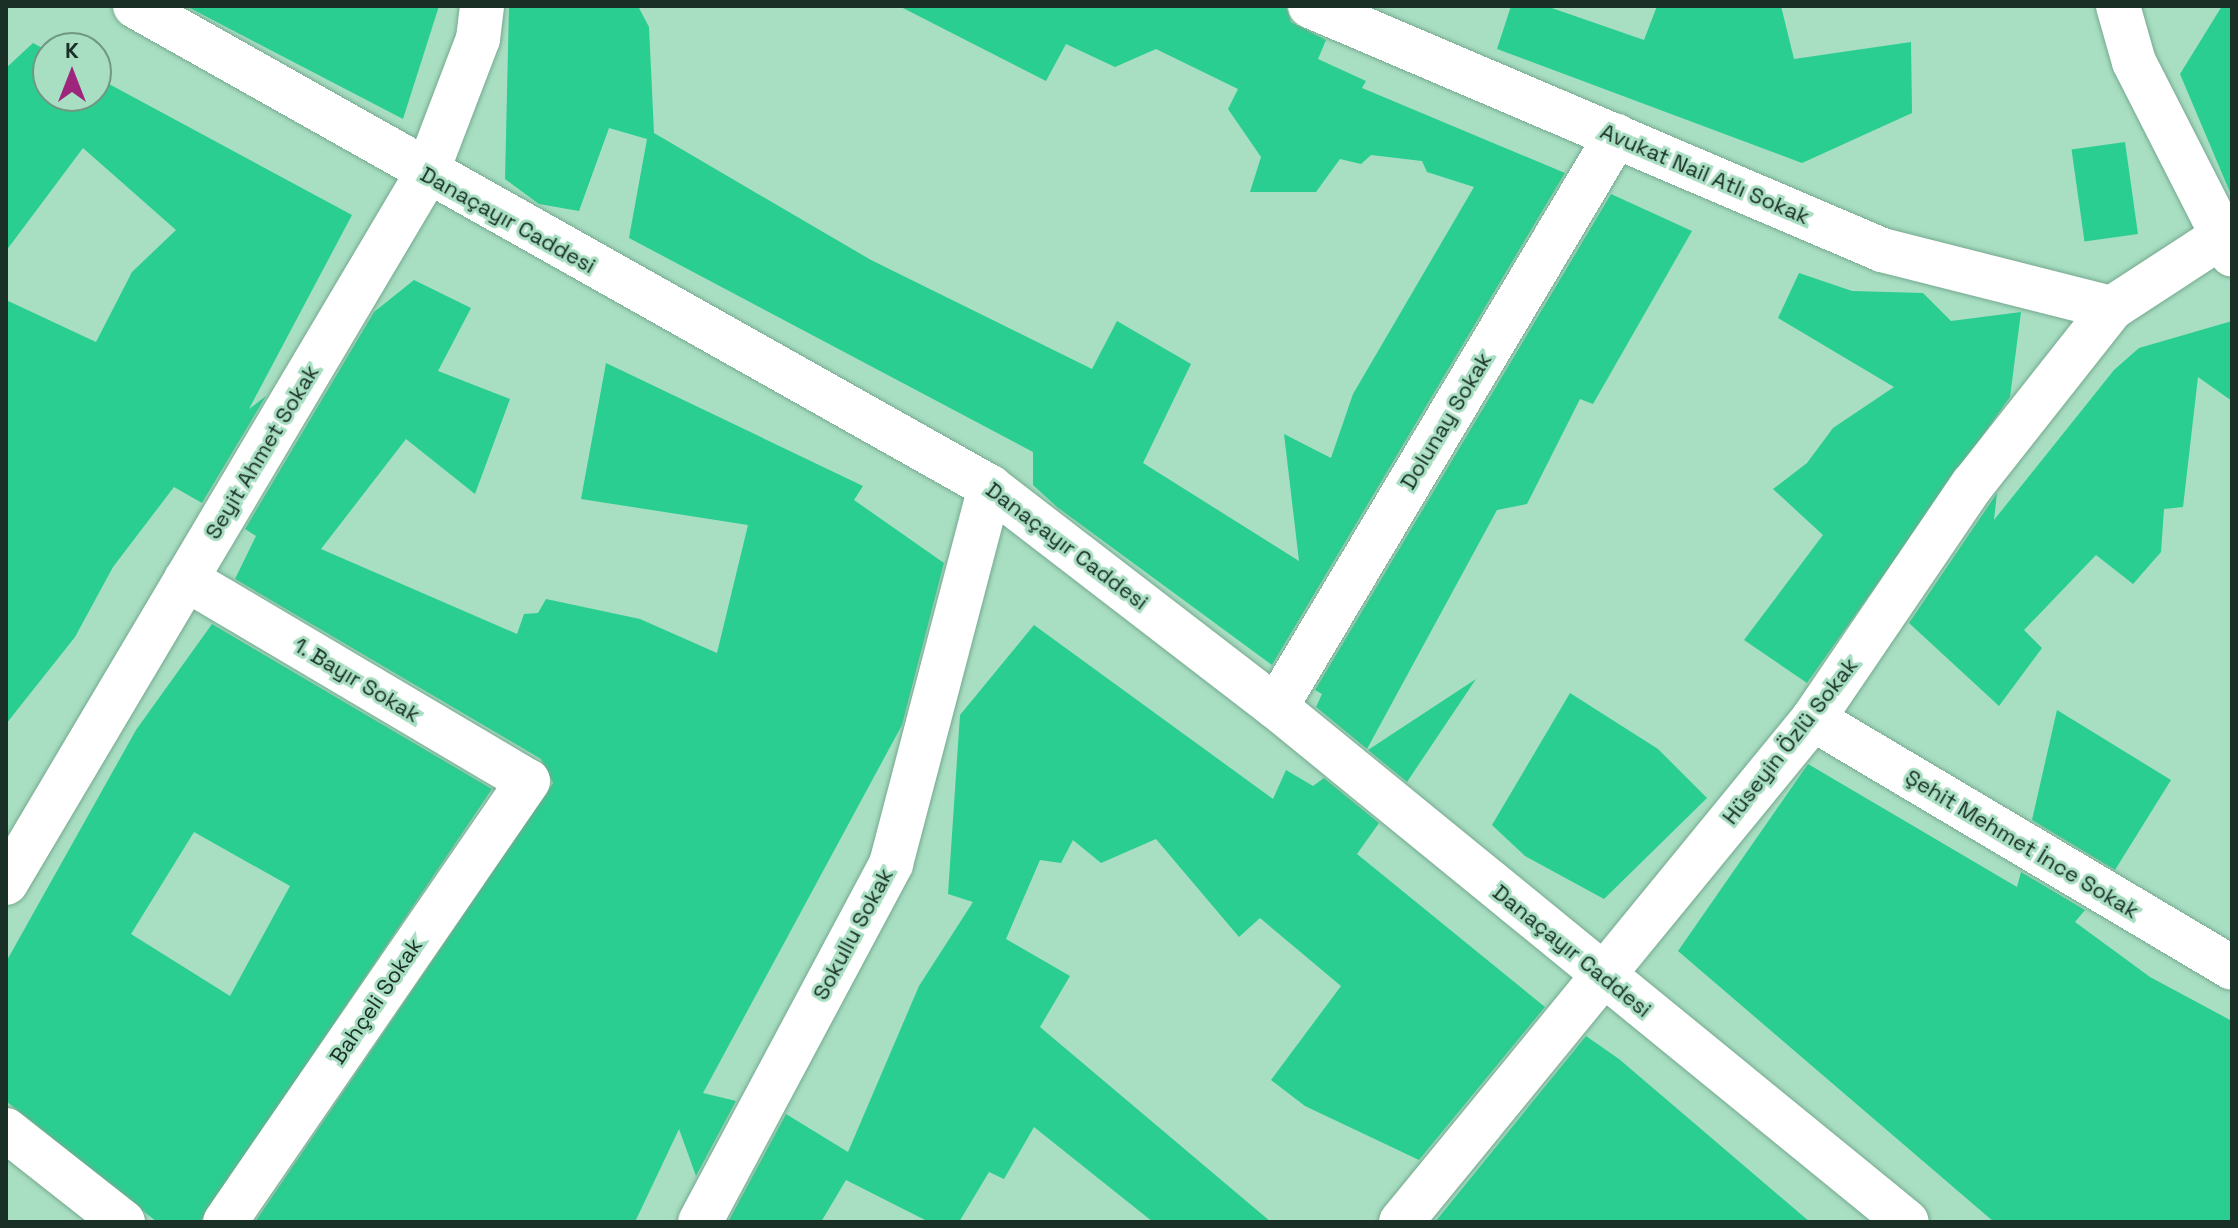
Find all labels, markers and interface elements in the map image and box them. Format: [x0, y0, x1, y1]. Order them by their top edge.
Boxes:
north arrow [32, 32, 112, 112]
text: K [65, 36, 79, 64]
street label: Avukat Nail Atlı Sokak [1596, 118, 1814, 230]
street label: Danaçayır Caddesi [416, 161, 600, 279]
street label: Dolunay Sokak [1395, 348, 1497, 494]
street label: Seyit Ahmet Sokak [199, 360, 325, 544]
street label: Danaçayır Caddesi [981, 476, 1153, 616]
street label: 1. Bayır Sokak [289, 632, 425, 728]
street label: Hüseyin Özlü Sokak [1717, 652, 1863, 830]
street label: Şehit Mehmet İnce Sokak [1900, 764, 2144, 924]
street label: Sokullu Sokak [807, 864, 899, 1004]
street label: Danaçayır Caddesi [1487, 879, 1657, 1023]
street label: Bahçeli Sokak [324, 933, 428, 1069]

